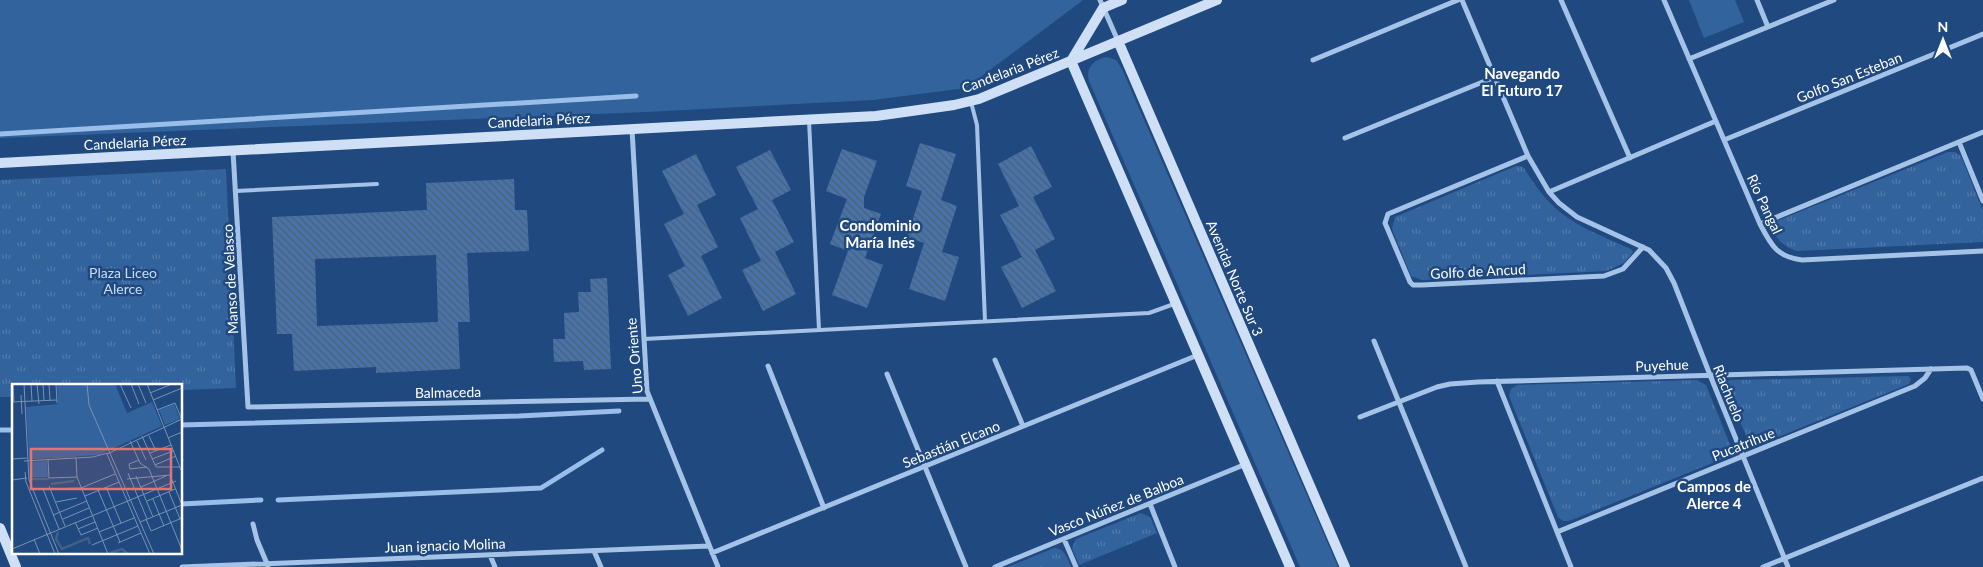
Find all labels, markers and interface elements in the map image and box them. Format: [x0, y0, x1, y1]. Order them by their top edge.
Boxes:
north arrow [1918, 15, 1968, 65]
text: N [1938, 18, 1948, 35]
street label: Candelaria Pérez [959, 44, 1061, 96]
street label: Golfo San Esteban [1794, 48, 1904, 106]
district label: Navegando El Futuro 17 [1481, 64, 1563, 99]
street label: Candelaria Pérez [487, 109, 591, 131]
street label: Candelaria Pérez [83, 131, 187, 153]
street label: Río Pangal [1744, 171, 1786, 237]
district label: Condominio María Inés [839, 216, 921, 251]
street label: Avenida Norte Sur 3 [1203, 218, 1267, 338]
street label: Manso de Velasco [219, 224, 241, 334]
street label: Golfo de Ancud [1430, 260, 1526, 282]
park label: Plaza Liceo Alerce [89, 264, 157, 297]
street label: Uno Oriente [622, 317, 646, 395]
street label: Puyehue [1635, 356, 1689, 374]
street label: Riachuelo [1710, 362, 1748, 424]
street label: Balmaceda [415, 383, 481, 401]
inset map [12, 384, 182, 554]
street label: Sebastián Elcano [900, 417, 1002, 471]
street label: Pucatrihue [1709, 424, 1777, 464]
street label: Vasco Núñez de Balboa [1046, 470, 1186, 540]
district label: Campos de Alerce 4 [1677, 477, 1751, 512]
street label: Juan ignacio Molina [384, 534, 506, 556]

